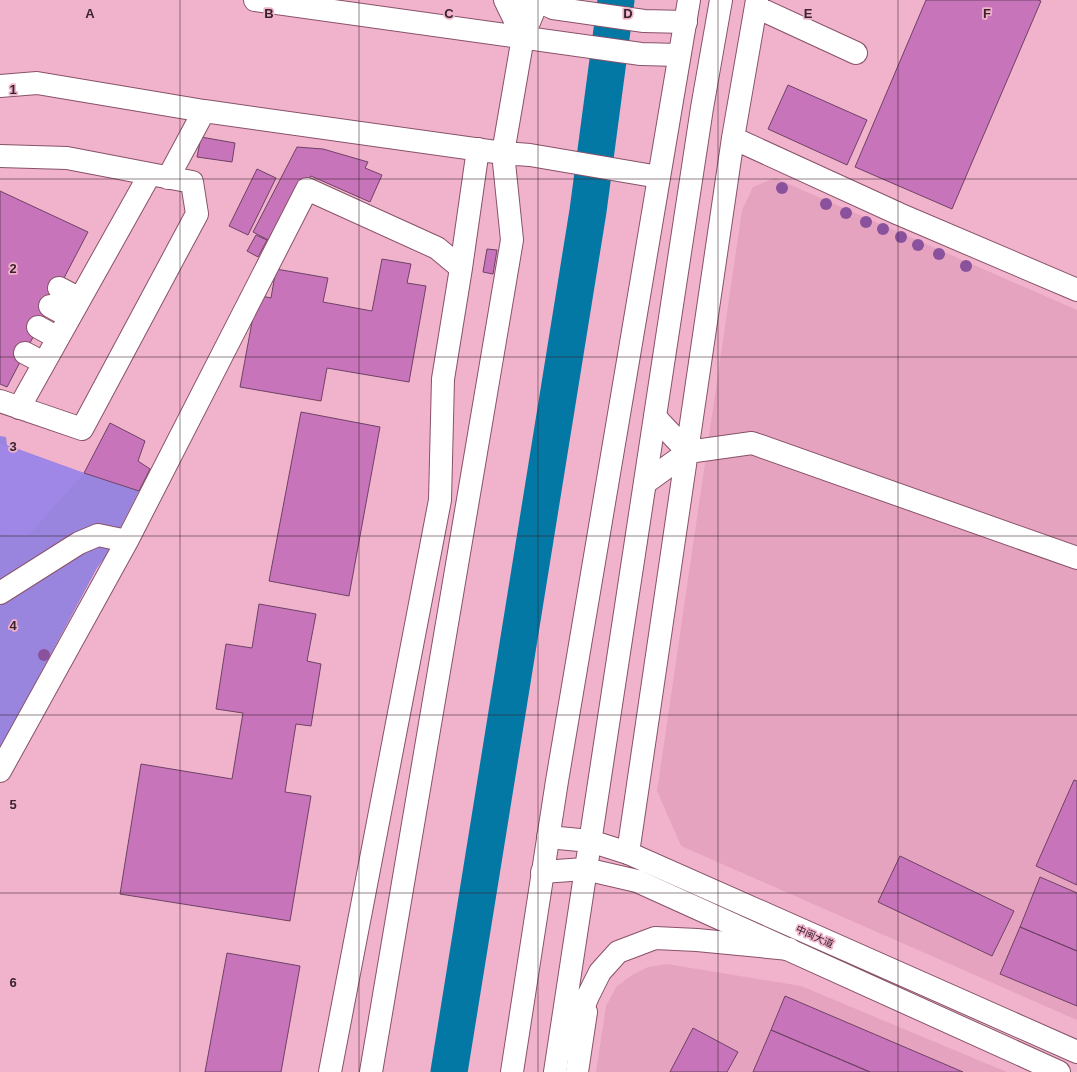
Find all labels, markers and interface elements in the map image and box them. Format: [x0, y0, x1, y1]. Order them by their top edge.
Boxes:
text: A [85, 6, 95, 21]
text: B [264, 6, 274, 21]
text: C [444, 6, 454, 21]
text: D [623, 6, 633, 21]
text: E [804, 6, 813, 21]
text: F [983, 6, 991, 21]
text: 1 [9, 82, 17, 97]
text: 2 [9, 261, 17, 276]
text: 3 [9, 439, 17, 454]
text: 4 [9, 618, 17, 633]
text: 5 [9, 797, 17, 812]
street label: 中闽大道 [794, 923, 835, 950]
text: 6 [9, 975, 17, 990]

